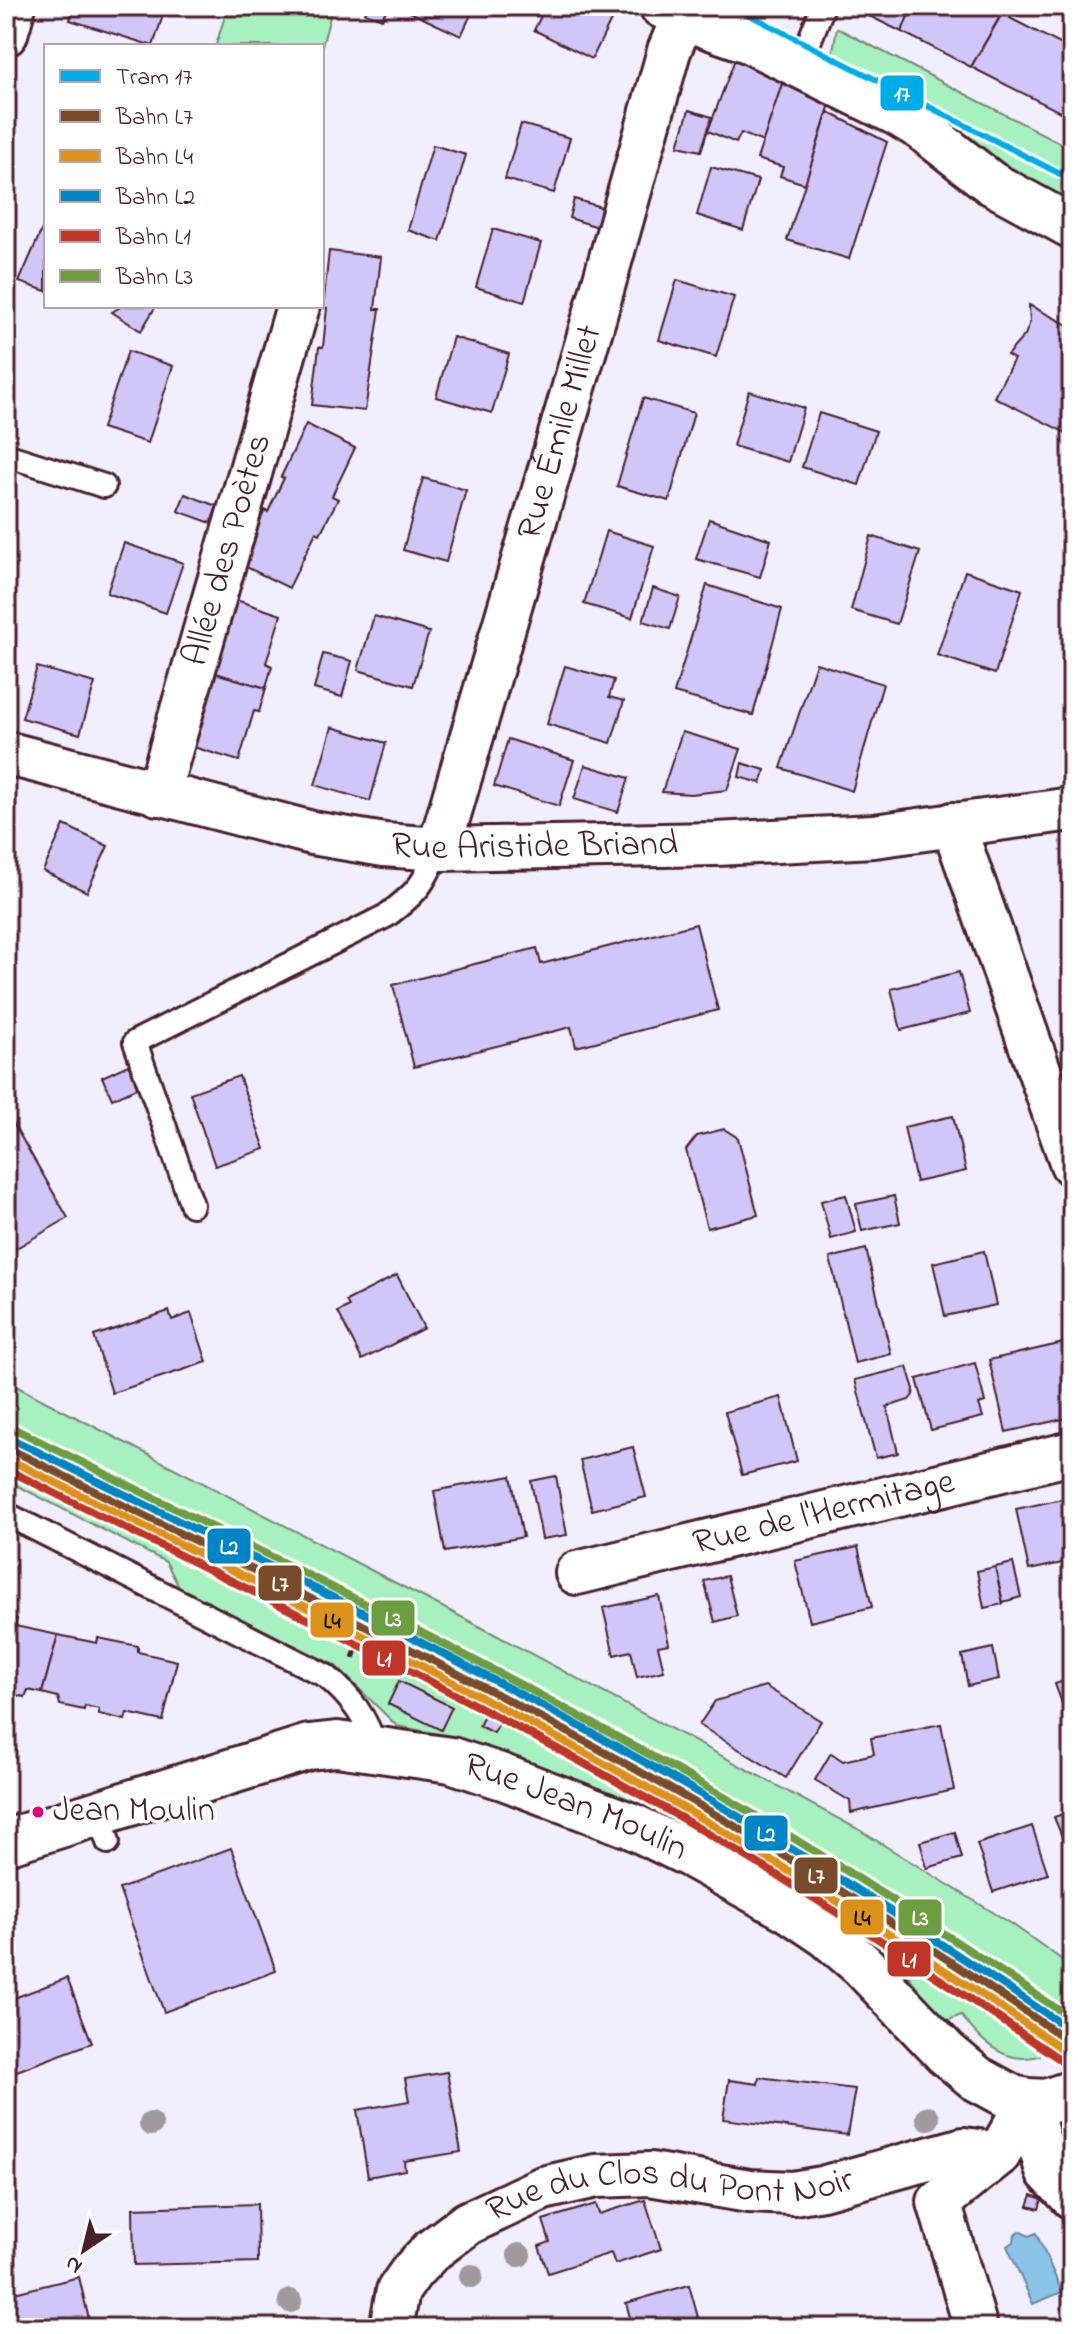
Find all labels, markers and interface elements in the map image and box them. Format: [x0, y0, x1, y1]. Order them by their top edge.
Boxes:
legend [44, 44, 324, 308]
text: Tram 17 [116, 61, 192, 96]
line badge: 17 [879, 74, 925, 112]
text: 17 [894, 80, 911, 112]
text: Bahn L7 [115, 101, 193, 136]
text: Bahn L4 [115, 141, 193, 176]
text: Bahn L2 [115, 181, 195, 216]
text: Bahn L1 [115, 221, 191, 256]
text: Bahn L3 [115, 261, 193, 296]
street label: Rue Émile Millet [504, 319, 617, 546]
street label: Allée des Poètes [170, 427, 287, 672]
street label: Rue Aristide Briand [389, 818, 679, 876]
street label: Rue de l'Hermitage [688, 1456, 961, 1570]
line badge: L2 [206, 1527, 252, 1565]
text: L2 [219, 1533, 239, 1565]
line badge: L7 [257, 1564, 303, 1602]
text: L7 [271, 1570, 290, 1602]
line badge: L3 [370, 1599, 416, 1637]
line badge: L4 [309, 1601, 355, 1639]
text: L3 [384, 1605, 402, 1637]
text: L4 [323, 1607, 342, 1639]
line badge: L1 [361, 1639, 407, 1677]
text: L1 [376, 1645, 392, 1677]
street label: Rue Jean Moulin [457, 1739, 697, 1876]
place label: Jean Moulin [53, 1787, 215, 1837]
marker: Jean Moulin [30, 1804, 46, 1820]
line badge: L2 [743, 1814, 789, 1852]
text: L2 [756, 1820, 776, 1852]
line badge: L7 [793, 1856, 839, 1895]
text: L7 [807, 1862, 826, 1894]
line badge: L4 [839, 1898, 885, 1936]
line badge: L3 [897, 1898, 943, 1937]
text: L4 [853, 1904, 872, 1936]
text: L3 [911, 1904, 929, 1936]
line badge: L1 [886, 1940, 932, 1978]
text: L1 [901, 1946, 917, 1978]
street label: Rue du Clos du Pont Noir [478, 2146, 860, 2237]
north arrow [44, 2210, 124, 2290]
text: N [59, 2247, 90, 2281]

